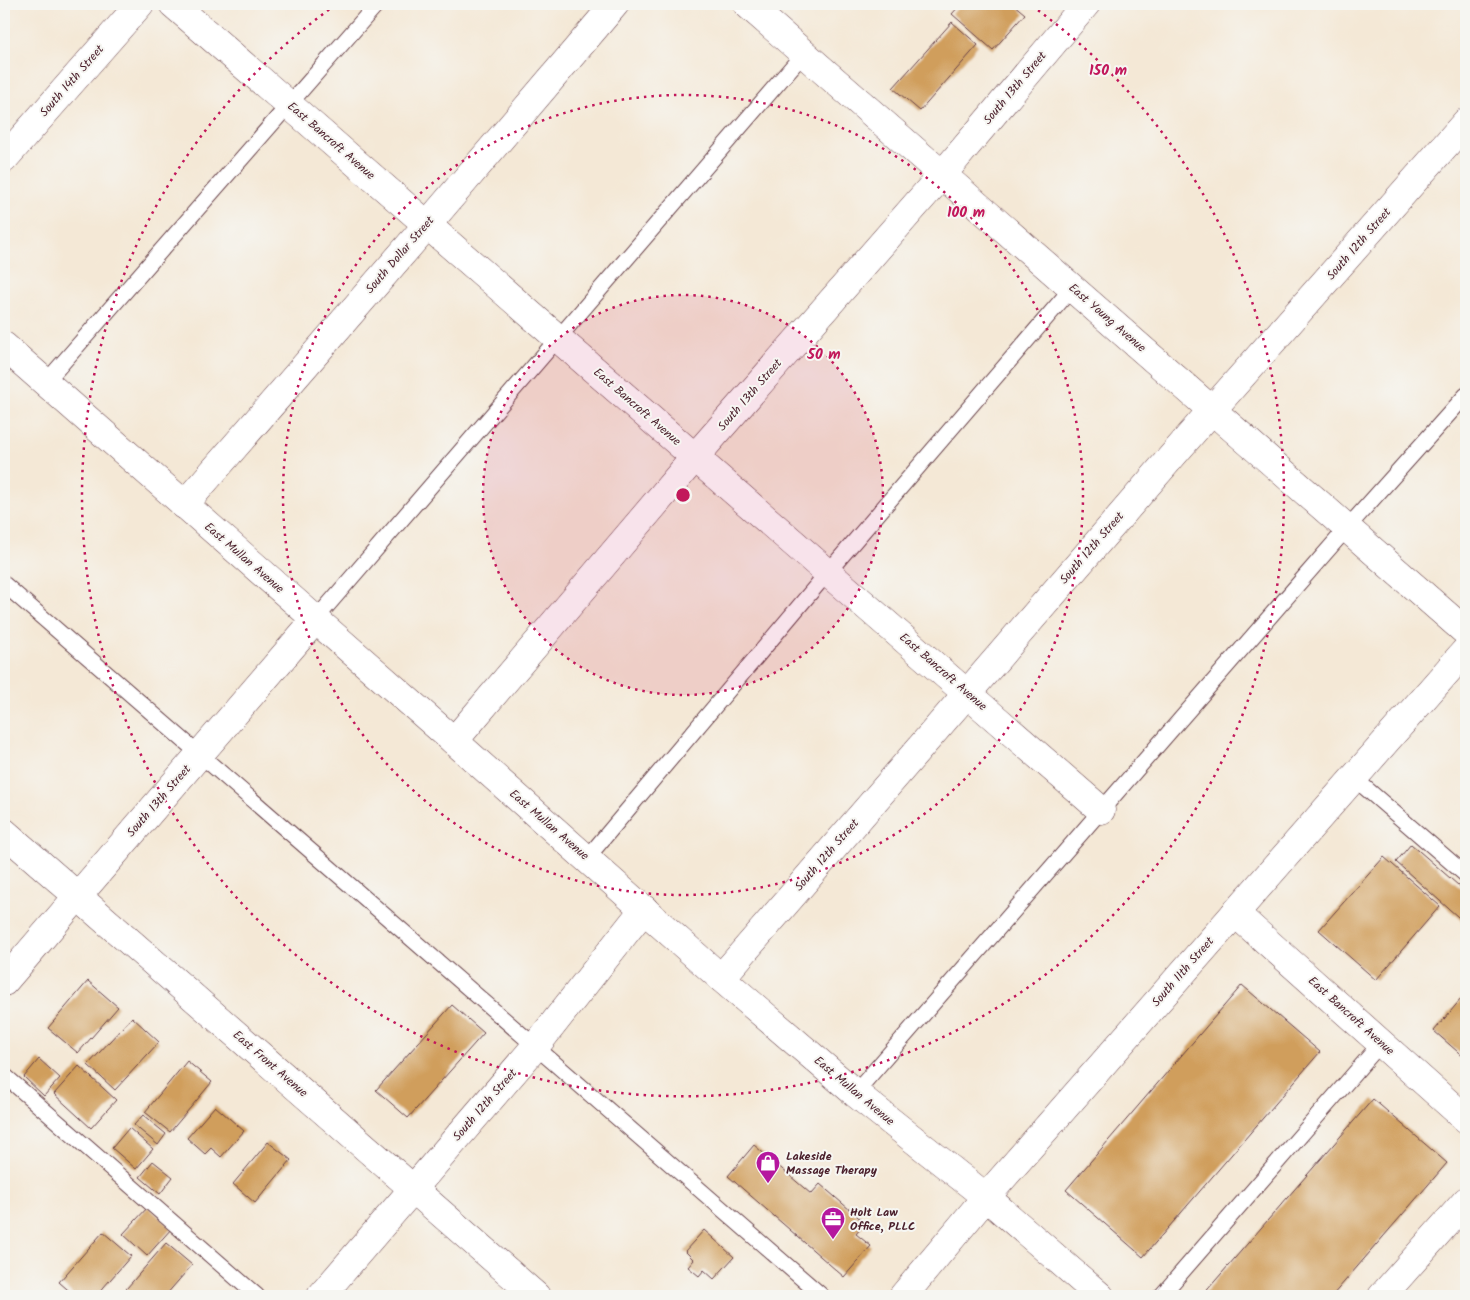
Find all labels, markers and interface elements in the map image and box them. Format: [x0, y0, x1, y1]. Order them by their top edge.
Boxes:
street label: South 14th Street [35, 40, 109, 121]
street label: South 13th Street [979, 47, 1052, 129]
text: 150 m [1089, 59, 1127, 83]
street label: East Bancroft Avenue [283, 97, 380, 185]
text: 100 m [947, 201, 985, 225]
street label: South 12th Street [1322, 203, 1396, 284]
street label: South Dollar Street [361, 212, 439, 298]
street label: East Young Avenue [1064, 279, 1150, 358]
text: 50 m [806, 343, 841, 367]
street label: South 13th Street [713, 354, 787, 435]
street label: East Bancroft Avenue [589, 363, 686, 451]
centre of rings [674, 486, 692, 504]
street label: South 12th Street [1055, 507, 1129, 588]
street label: East Mullan Avenue [200, 518, 289, 599]
street label: East Bancroft Avenue [895, 628, 992, 716]
street label: South 13th Street [122, 760, 196, 841]
street label: East Mullan Avenue [505, 785, 594, 866]
street label: South 12th Street [790, 814, 864, 895]
street label: South 11th Street [1147, 933, 1219, 1011]
street label: East Bancroft Avenue [1303, 972, 1399, 1061]
street label: East Front Avenue [228, 1026, 312, 1102]
street label: East Mullan Avenue [809, 1051, 899, 1131]
street label: South 12th Street [448, 1064, 522, 1145]
place label: Lakeside Massage Therapy [786, 1147, 878, 1180]
shop icon: Lakeside Massage Therapy [755, 1150, 781, 1184]
place label: Holt Law Office, PLLC [850, 1203, 915, 1236]
office icon: Holt Law Office, PLLC [820, 1206, 846, 1240]

